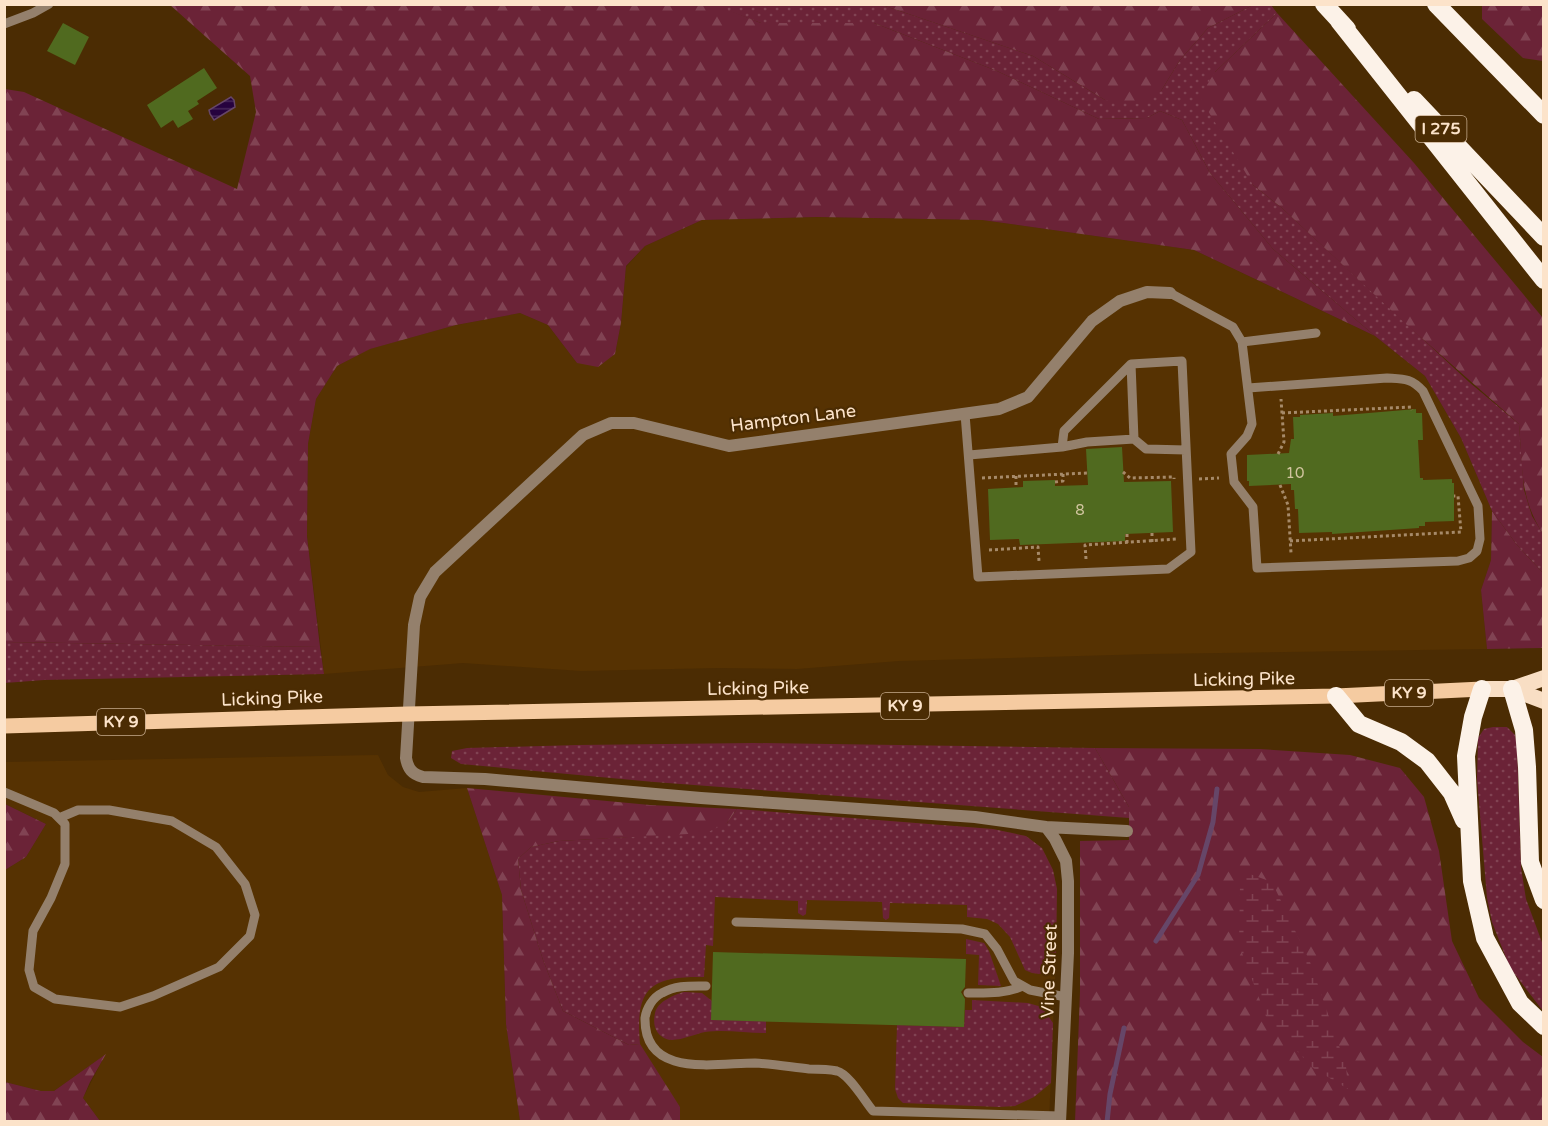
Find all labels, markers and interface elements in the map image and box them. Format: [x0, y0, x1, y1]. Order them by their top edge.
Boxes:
road number: I 275 [1416, 116, 1466, 142]
street label: Hampton Lane [729, 399, 857, 437]
house number: 10 [1286, 464, 1304, 482]
house number: 8 [1075, 501, 1085, 519]
street label: Licking Pike [1193, 667, 1295, 691]
street label: Licking Pike [707, 676, 809, 700]
road number: KY 9 [1385, 680, 1433, 706]
street label: Licking Pike [221, 685, 323, 711]
road number: KY 9 [881, 693, 929, 719]
road number: KY 9 [97, 709, 145, 735]
street label: Vine Street [1036, 923, 1062, 1018]

